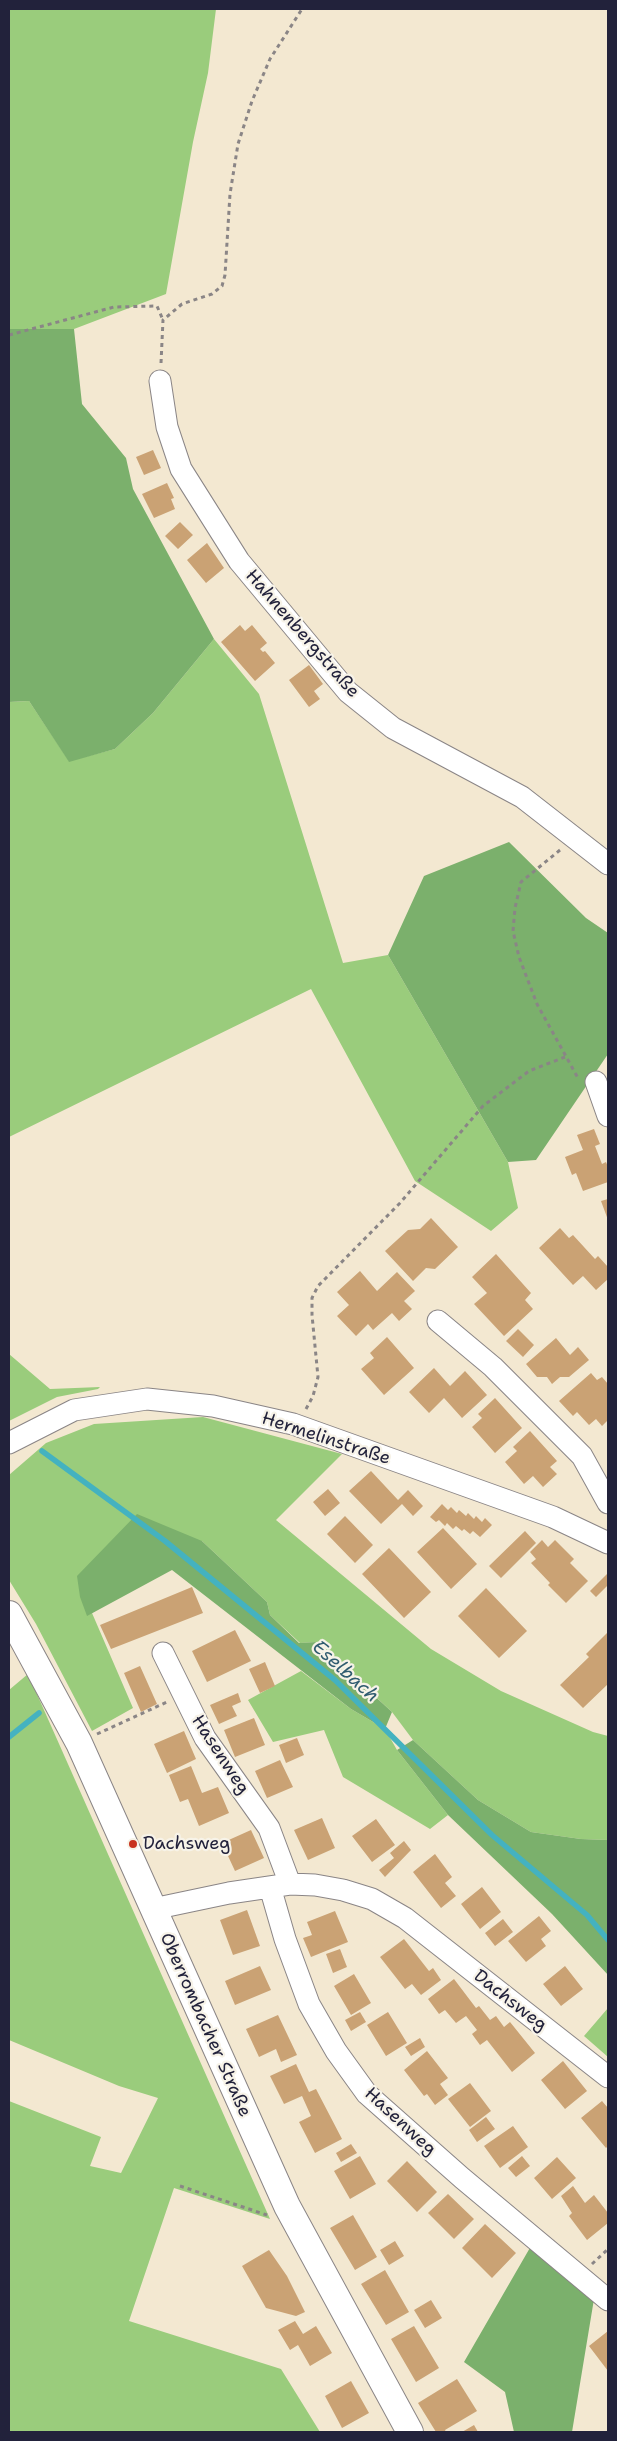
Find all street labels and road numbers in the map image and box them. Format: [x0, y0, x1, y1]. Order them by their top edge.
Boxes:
street label: Hahnenbergstraße [240, 565, 364, 703]
street label: Hermelinstraße [259, 1408, 393, 1470]
street label: Hasenweg [186, 1711, 254, 1799]
street label: Oberrombacher Straße [155, 1930, 255, 2120]
street label: Dachsweg [469, 1966, 551, 2036]
street label: Hasenweg [360, 2083, 440, 2161]

